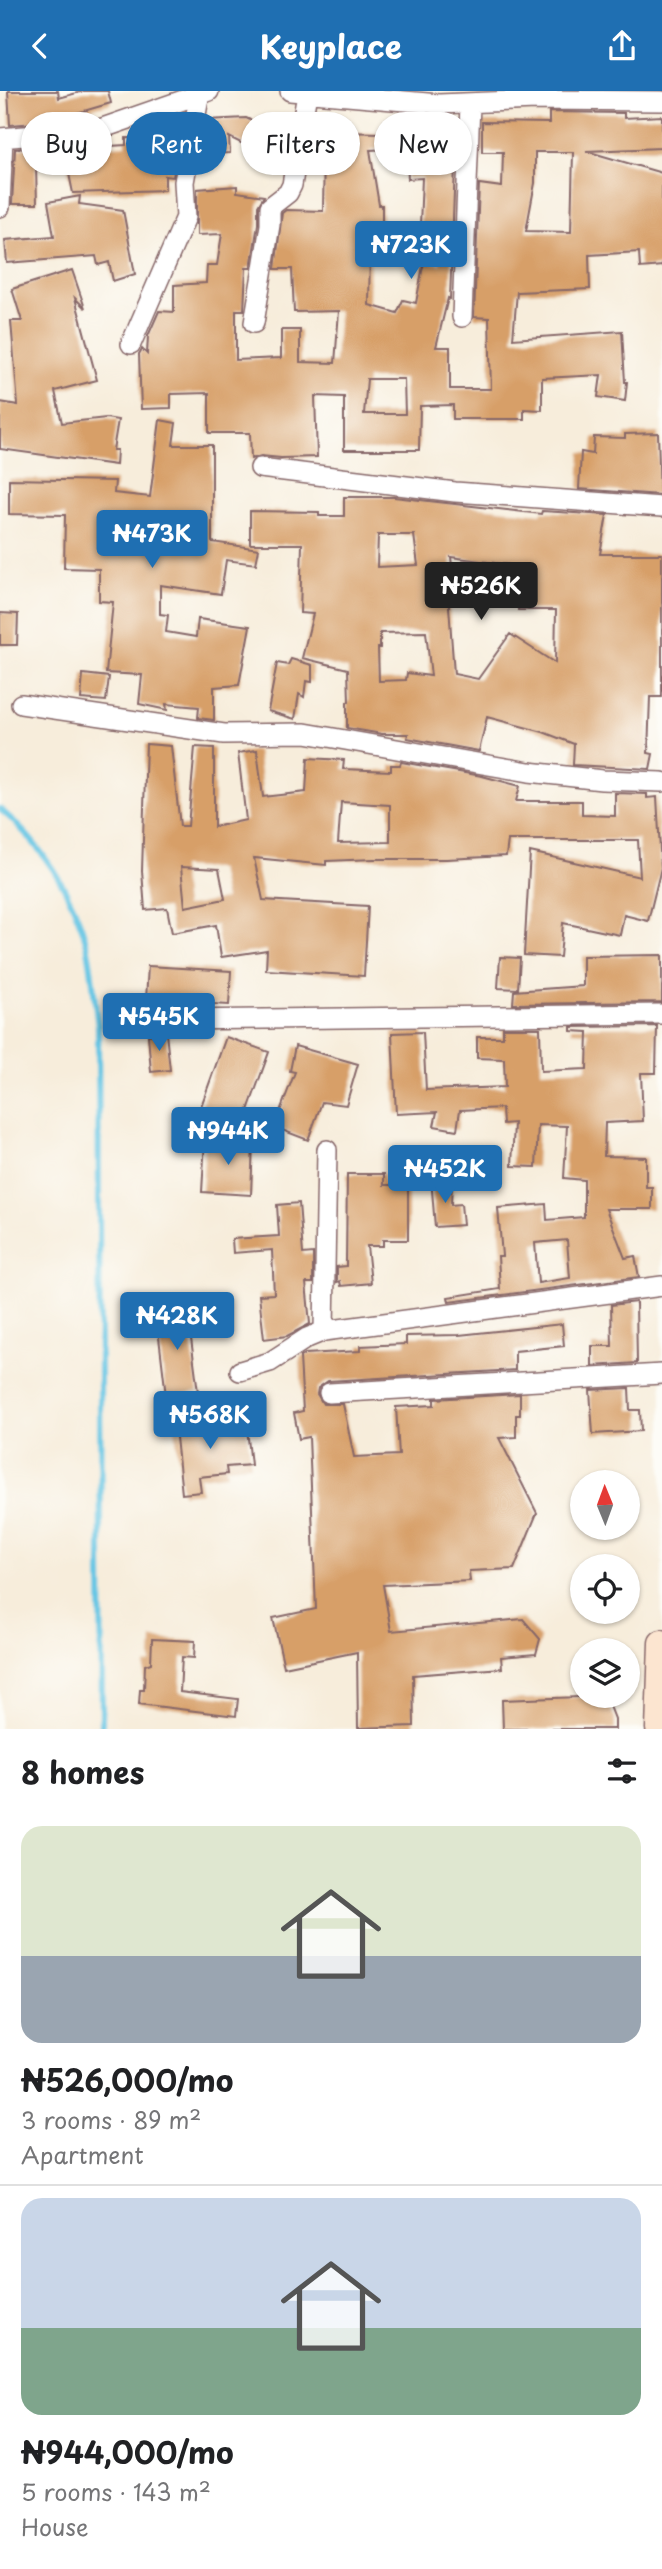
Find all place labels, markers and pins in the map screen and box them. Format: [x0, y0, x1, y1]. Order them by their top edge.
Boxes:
pin: ₦723K [362, 221, 460, 281]
pin: ₦473K [103, 511, 201, 570]
pin: ₦526K [432, 563, 530, 622]
pin: ₦545K [110, 993, 208, 1053]
pin: ₦944K [179, 1107, 277, 1167]
pin: ₦452K [396, 1145, 494, 1205]
pin: ₦428K [128, 1293, 226, 1352]
pin: ₦568K [161, 1391, 259, 1451]

